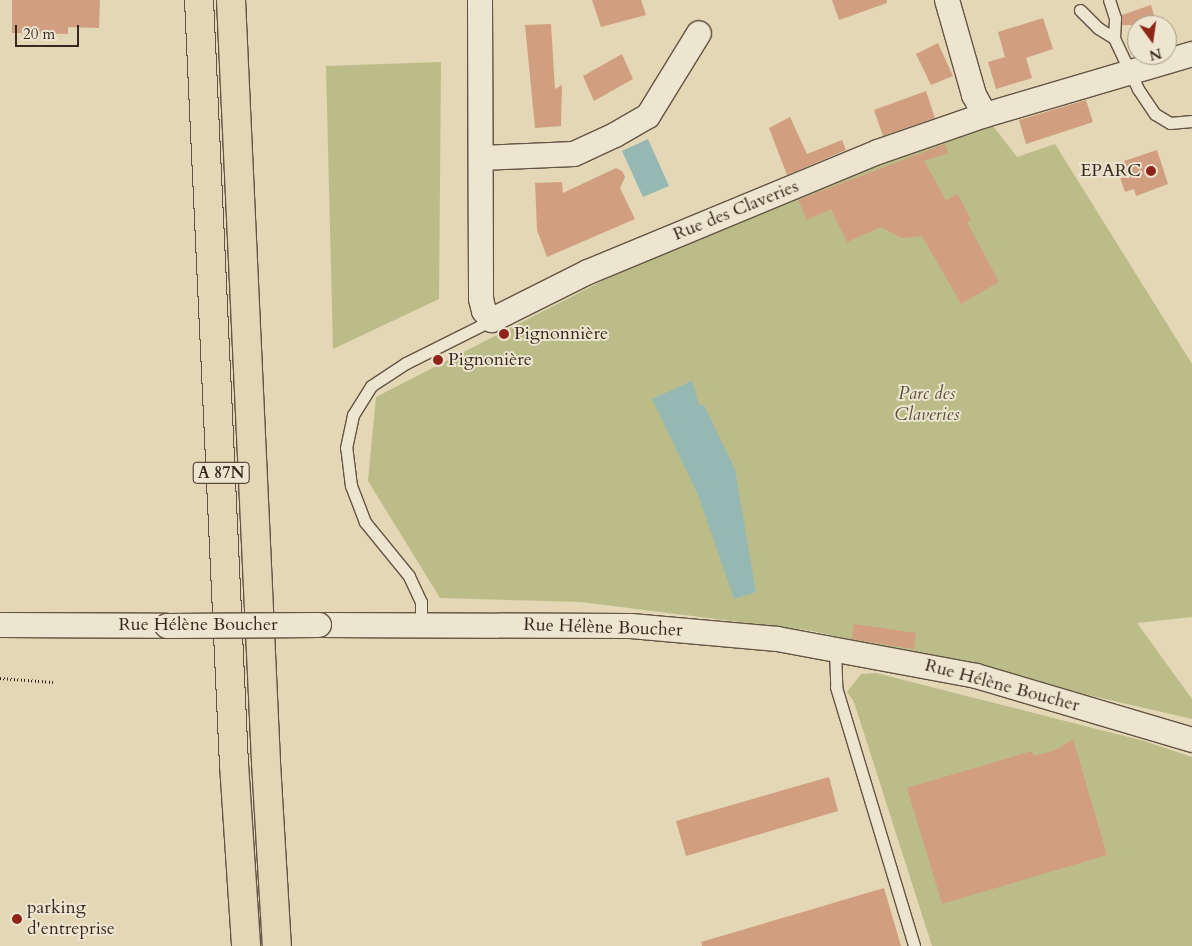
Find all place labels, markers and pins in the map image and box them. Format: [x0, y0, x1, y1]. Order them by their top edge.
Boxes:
place label: EPARC [1080, 160, 1141, 182]
marker: EPARC [1145, 165, 1157, 177]
place label: Pignonnière [514, 323, 608, 345]
marker: Pignonnière [498, 328, 510, 340]
place label: Pignonière [448, 349, 532, 371]
marker: Pignonière [432, 354, 444, 366]
place label: parking d'entreprise [27, 898, 115, 941]
marker: parking d'entreprise [11, 913, 23, 925]

